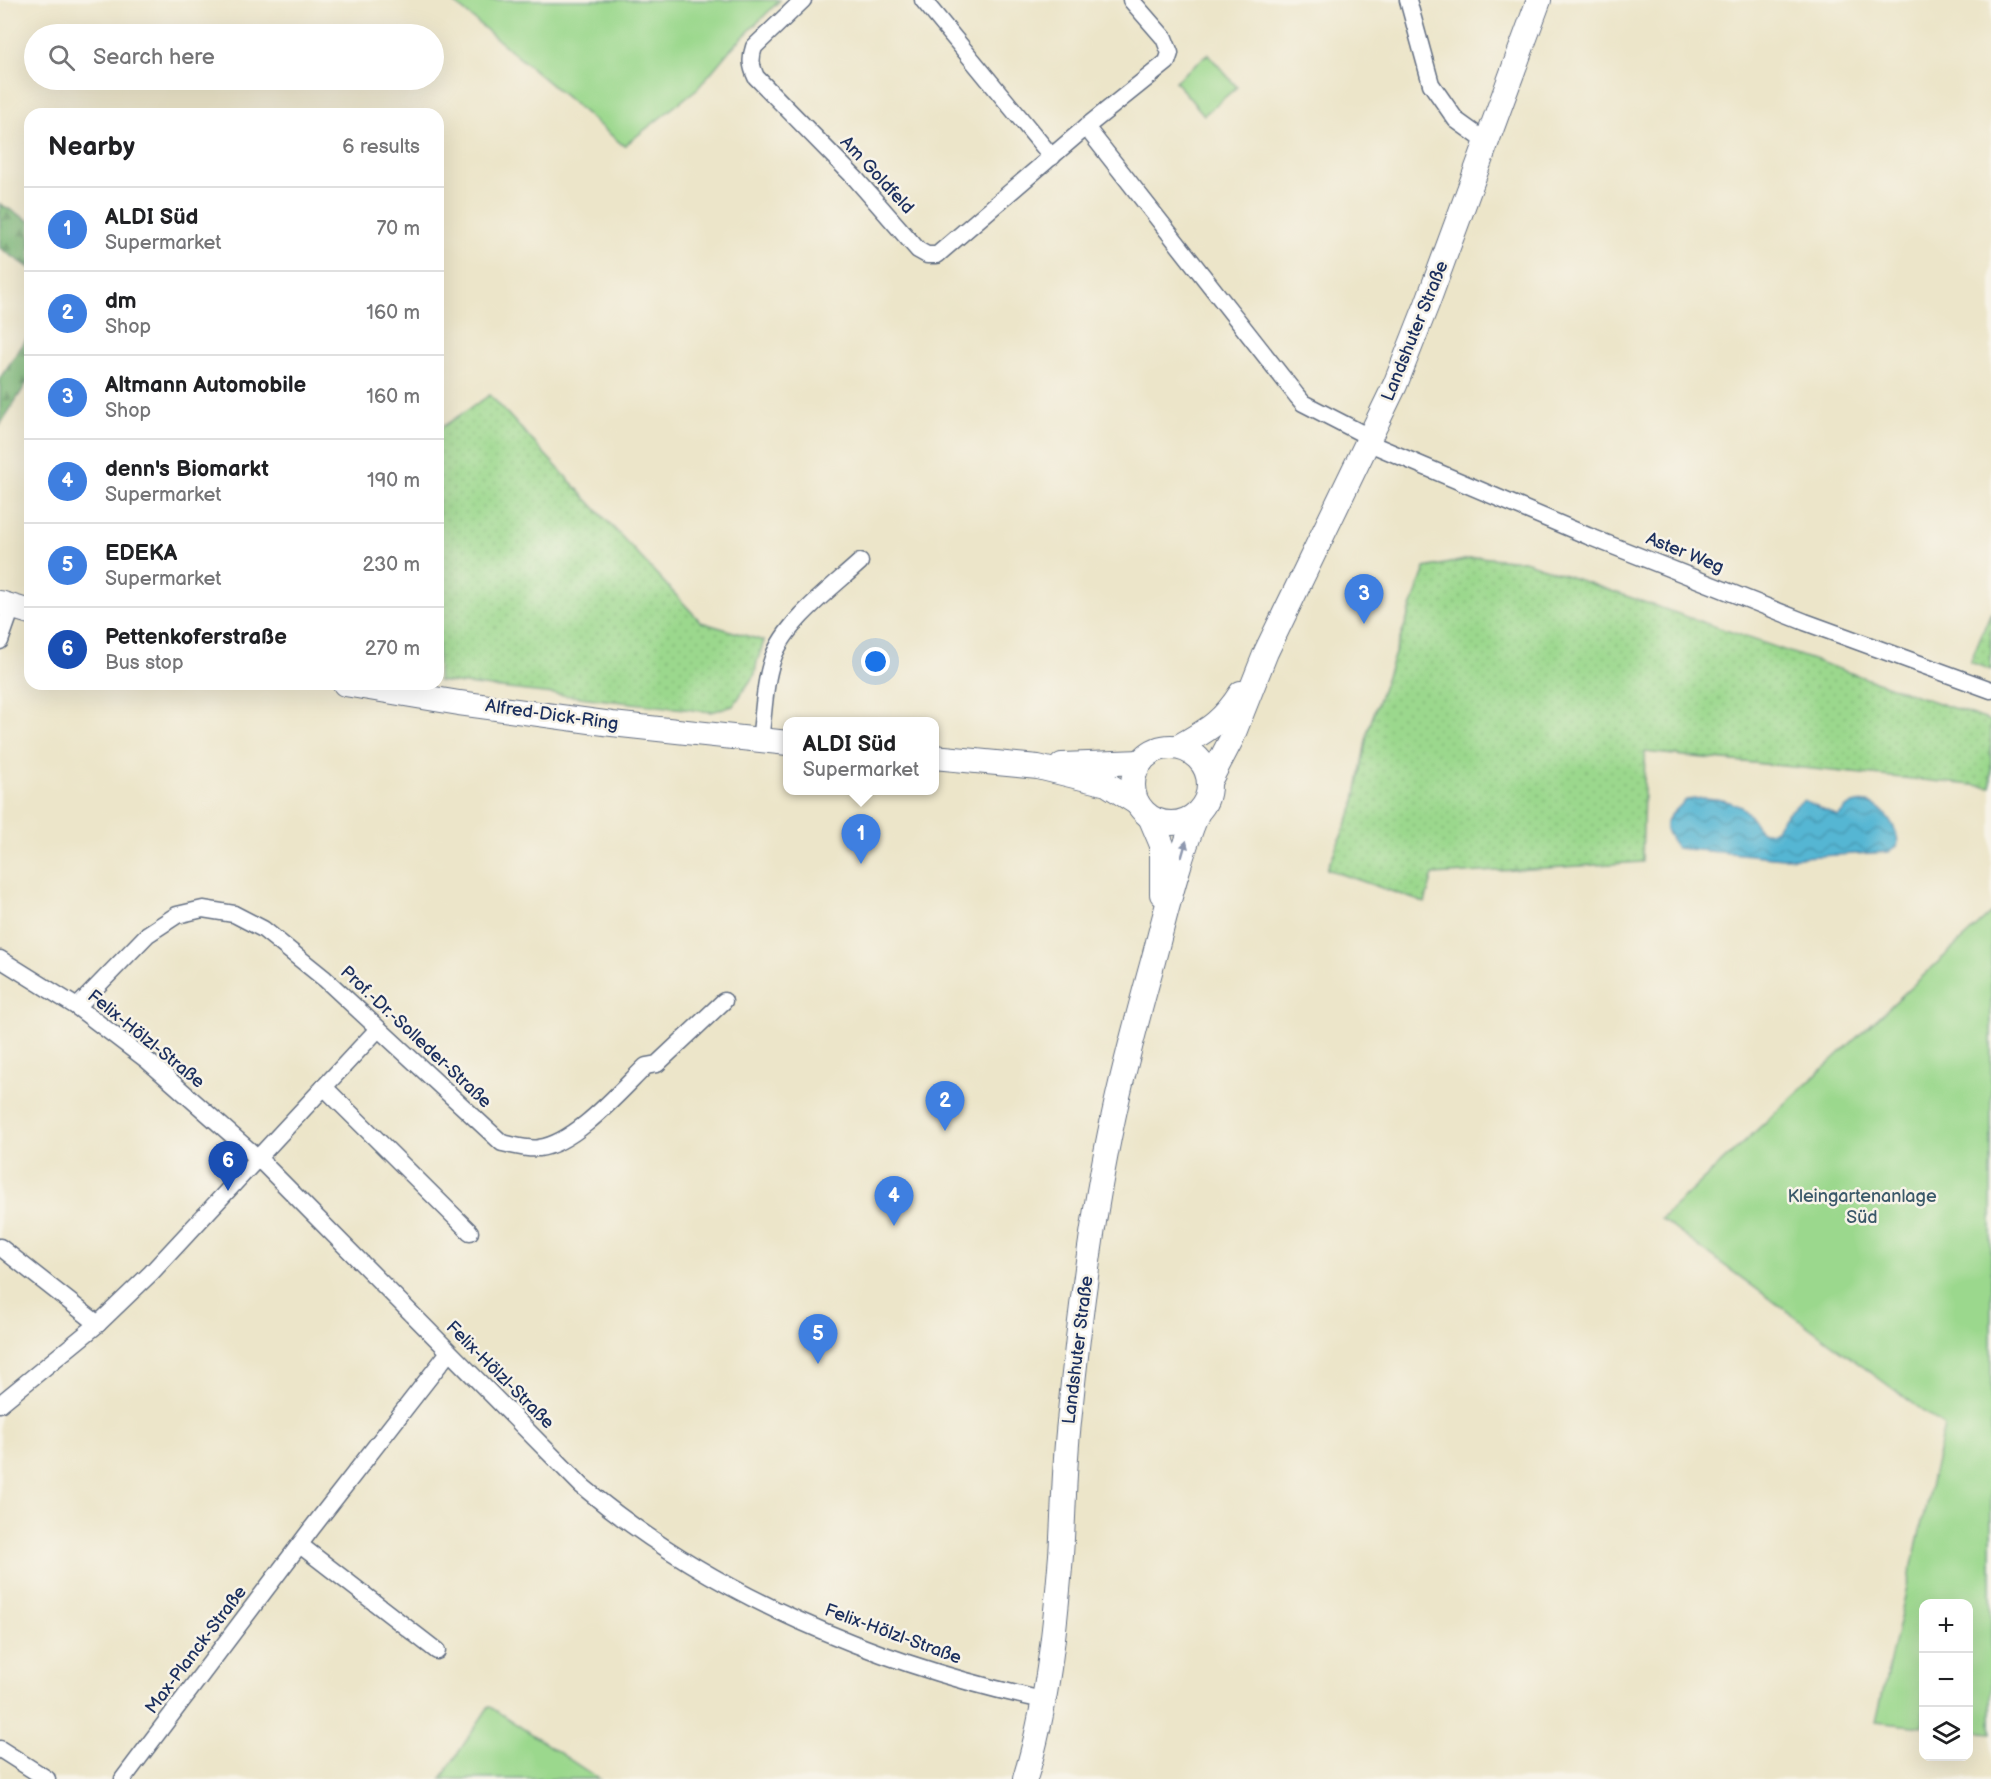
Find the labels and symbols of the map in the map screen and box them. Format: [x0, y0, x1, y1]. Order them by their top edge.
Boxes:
street label: Am Goldfeld [836, 132, 918, 218]
street label: Landshuter Straße [1377, 258, 1453, 404]
street label: Aster Weg [1643, 528, 1727, 578]
pin: 3 [1344, 574, 1384, 624]
your location [861, 647, 890, 676]
street label: Alfred-Dick-Ring [484, 695, 620, 735]
pin: 1 [842, 814, 880, 864]
one-way arrow [1180, 840, 1189, 858]
street label: Prof.-Dr.-Solleder-Straße [336, 962, 496, 1113]
street label: Felix-Hölzl-Straße [83, 986, 209, 1093]
pin: 2 [926, 1082, 964, 1131]
pin: 6 [208, 1142, 248, 1191]
pin: 4 [874, 1176, 914, 1226]
park label: Kleingartenanlage Süd [1787, 1186, 1937, 1228]
street label: Landshuter Straße [1058, 1274, 1098, 1425]
pin: 5 [798, 1314, 838, 1364]
street label: Felix-Hölzl-Straße [442, 1317, 559, 1434]
street label: Max-Planck-Straße [141, 1582, 251, 1718]
street label: Felix-Hölzl-Straße [822, 1599, 965, 1669]

